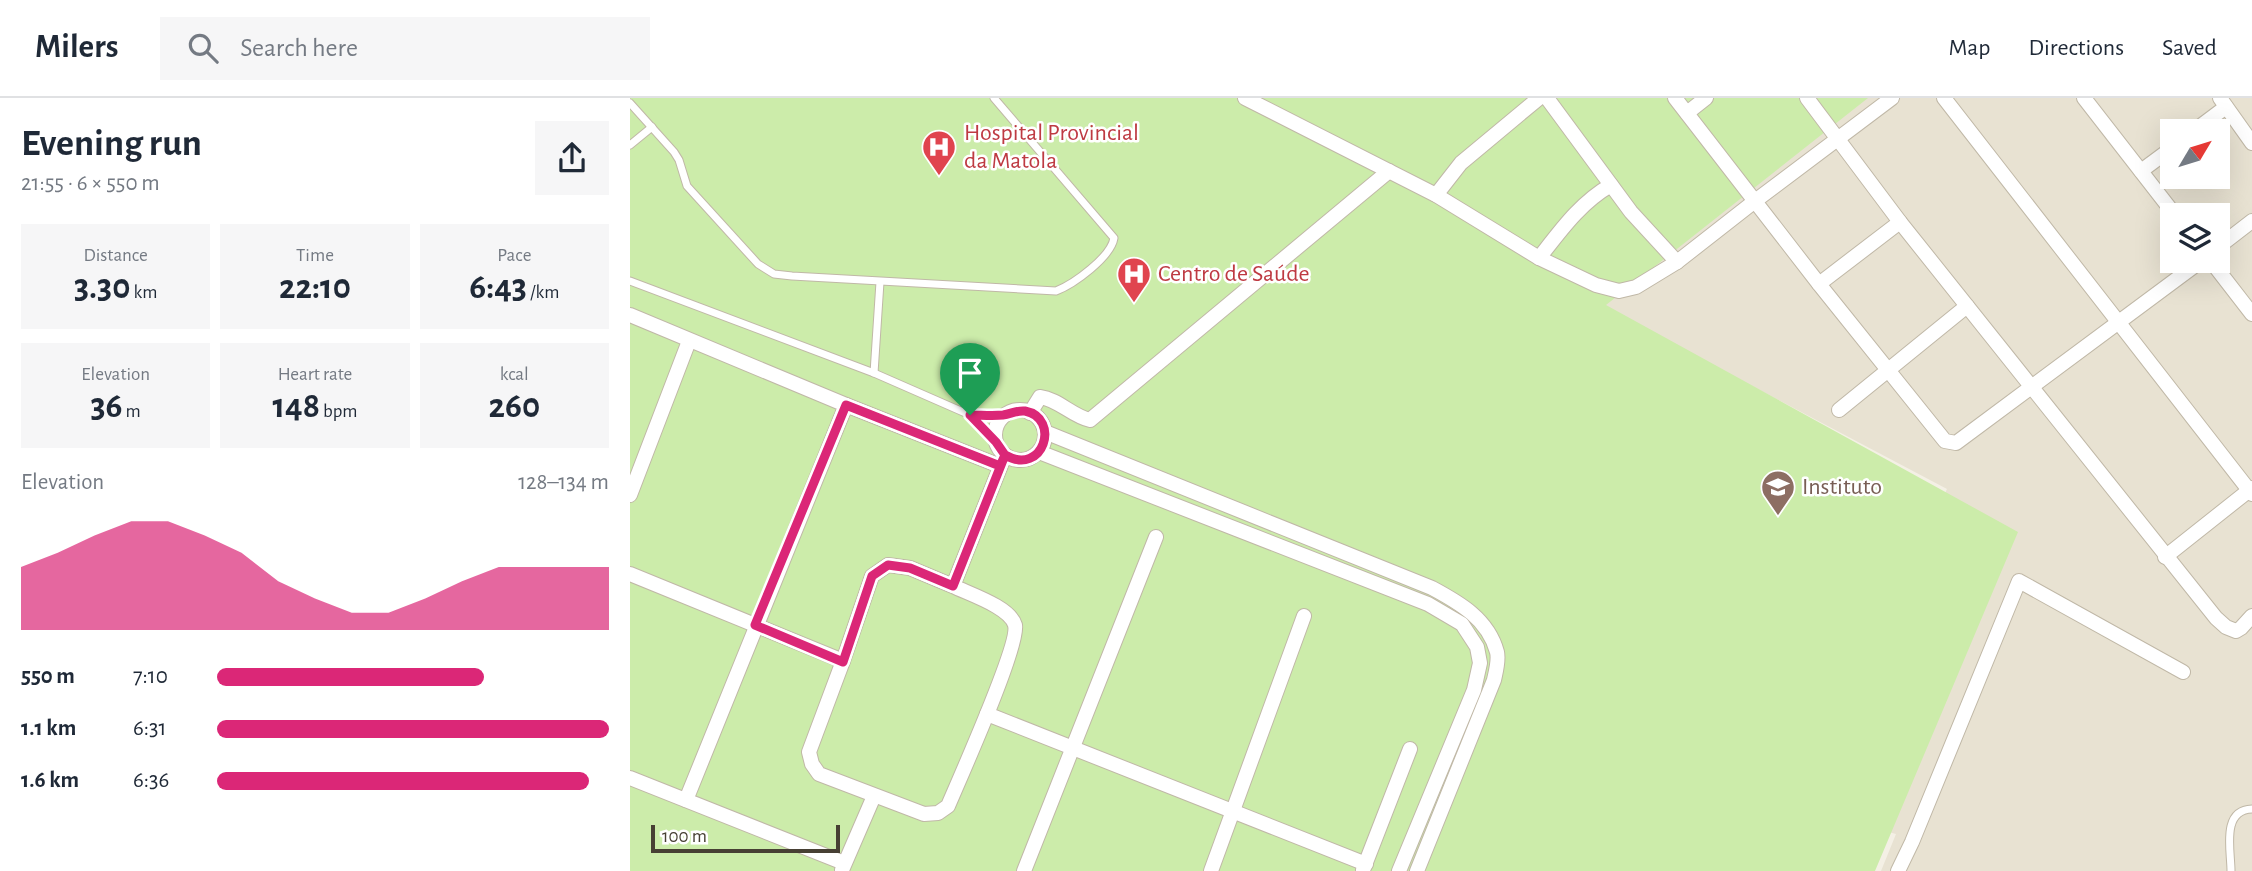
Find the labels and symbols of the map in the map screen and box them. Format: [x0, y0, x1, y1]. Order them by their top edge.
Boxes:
north arrow [2160, 119, 2230, 189]
place label: Hospital Provincial da Matola [964, 121, 1139, 173]
hospital icon: Hospital Provincial da Matola [920, 128, 958, 177]
hospital icon: Centro de Saúde [1115, 255, 1153, 304]
place label: Centro de Saúde [1158, 262, 1310, 286]
pin [940, 343, 1000, 415]
school or university icon: Instituto [1759, 468, 1797, 517]
place label: Instituto [1802, 475, 1882, 499]
scale bar [651, 822, 840, 854]

